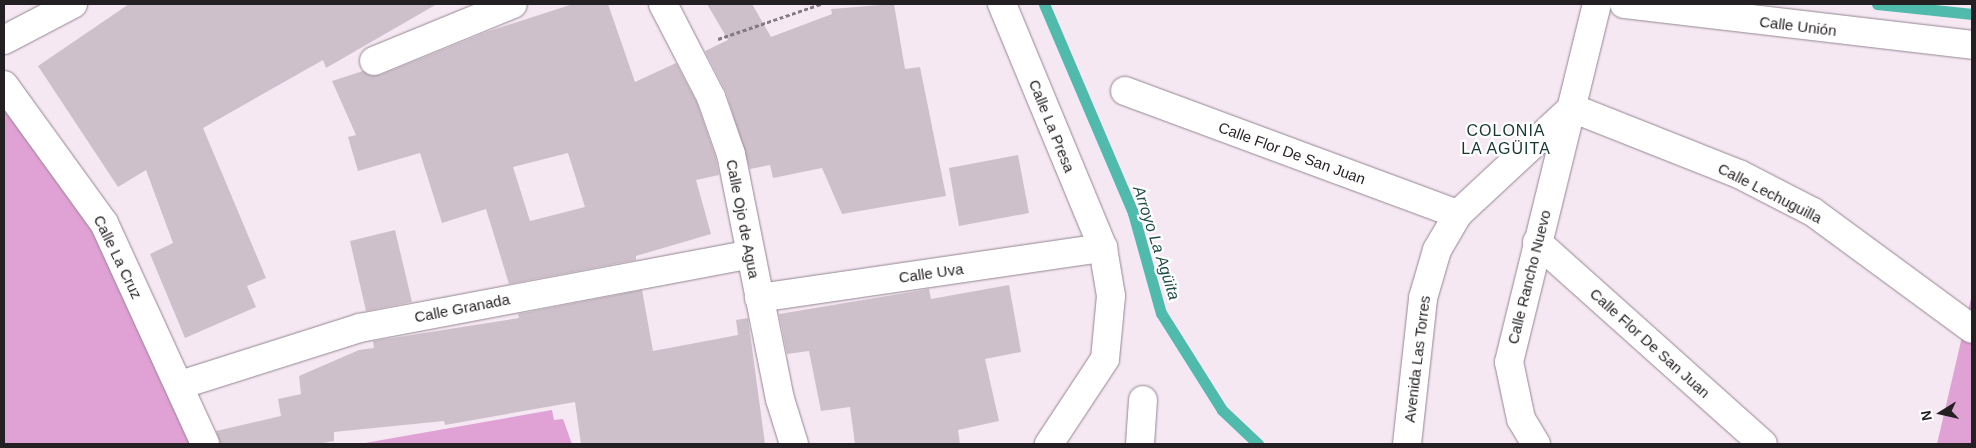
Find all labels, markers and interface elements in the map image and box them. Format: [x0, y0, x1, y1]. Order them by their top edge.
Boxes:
street label: Calle Unión [1758, 12, 1838, 40]
street label: Calle La Presa [1025, 77, 1079, 175]
street label: Calle Flor De San Juan [1216, 118, 1368, 188]
district label: COLONIA LA AGÜITA [1459, 121, 1553, 159]
street label: Calle Ojo de Agua [723, 158, 763, 280]
street label: Calle Lechuguilla [1715, 159, 1825, 227]
water label: Arroyo La Agüita [1128, 183, 1184, 303]
street label: Calle Rancho Nuevo [1504, 208, 1554, 346]
street label: Calle La Cruz [90, 212, 146, 302]
street label: Calle Uva [898, 260, 964, 286]
street label: Calle Flor De San Juan [1586, 284, 1714, 402]
street label: Calle Granada [413, 290, 511, 326]
street label: Avenida Las Torres [1400, 294, 1434, 424]
north arrow [1916, 388, 1966, 438]
text: N [1917, 409, 1935, 422]

